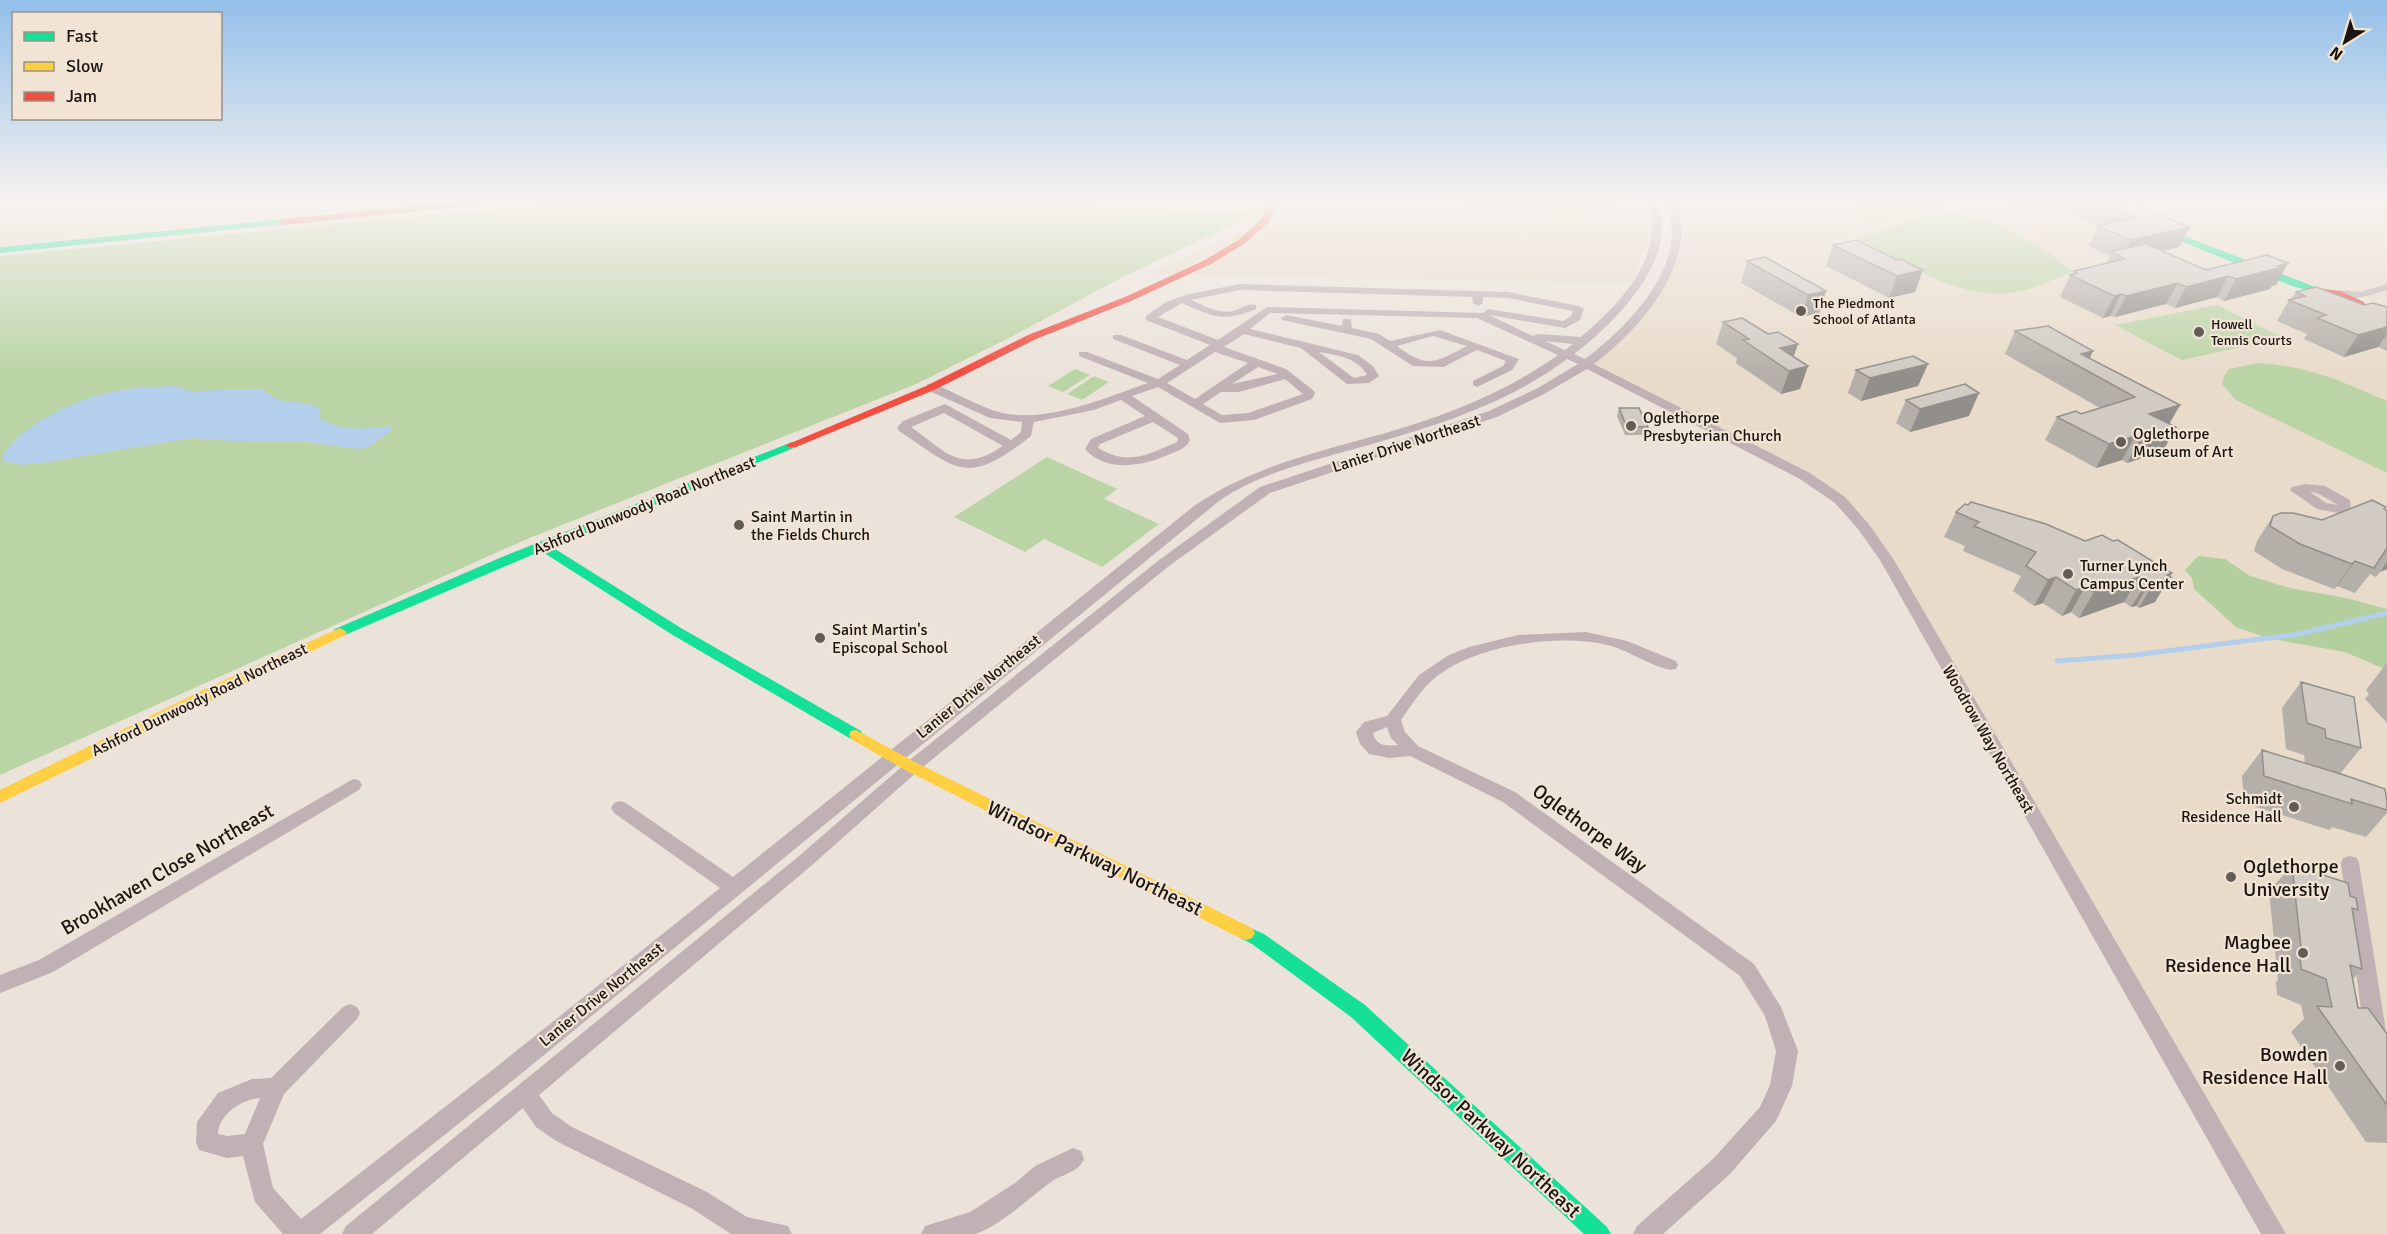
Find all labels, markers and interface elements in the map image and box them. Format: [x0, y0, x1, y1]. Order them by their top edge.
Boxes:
legend [12, 12, 222, 120]
north arrow [2315, 12, 2375, 72]
text: Fast [66, 25, 98, 47]
text: N [2326, 42, 2347, 65]
text: Slow [66, 55, 103, 77]
text: Jam [66, 85, 97, 107]
place label: The Piedmont School of Atlanta [1813, 295, 1916, 328]
marker: The Piedmont School of Atlanta [1794, 304, 1808, 318]
place label: Howell Tennis Courts [2211, 316, 2292, 349]
marker: Howell Tennis Courts [2192, 325, 2206, 339]
place label: Oglethorpe Presbyterian Church [1643, 408, 1782, 446]
street label: Lanier Drive Northeast [1330, 410, 1483, 477]
marker: Oglethorpe Presbyterian Church [1624, 419, 1638, 433]
place label: Oglethorpe Museum of Art [2133, 424, 2234, 462]
marker: Oglethorpe Museum of Art [2114, 435, 2128, 449]
street label: Ashford Dunwoody Road Northeast [530, 452, 759, 560]
place label: Saint Martin in the Fields Church [751, 507, 870, 545]
marker: Saint Martin in the Fields Church [732, 518, 746, 532]
place label: Turner Lynch Campus Center [2080, 556, 2184, 594]
marker: Turner Lynch Campus Center [2061, 567, 2075, 581]
place label: Saint Martin's Episcopal School [832, 620, 948, 658]
street label: Lanier Drive Northeast [912, 630, 1045, 743]
marker: Saint Martin's Episcopal School [813, 631, 827, 645]
street label: Ashford Dunwoody Road Northeast [88, 639, 311, 761]
street label: Woodrow Way Northeast [1938, 662, 2039, 817]
street label: Oglethorpe Way [1528, 778, 1652, 879]
place label: Schmidt Residence Hall [2181, 789, 2282, 827]
street label: Windsor Parkway Northeast [983, 795, 1207, 922]
street label: Brookhaven Close Northeast [56, 798, 278, 941]
marker: Schmidt Residence Hall [2287, 800, 2301, 814]
place label: Oglethorpe University [2243, 854, 2339, 902]
marker: Oglethorpe University [2224, 870, 2238, 884]
place label: Magbee Residence Hall [2165, 930, 2291, 978]
street label: Lanier Drive Northeast [535, 938, 668, 1051]
marker: Magbee Residence Hall [2296, 946, 2310, 960]
place label: Bowden Residence Hall [2202, 1042, 2328, 1090]
street label: Windsor Parkway Northeast [1396, 1044, 1586, 1223]
marker: Bowden Residence Hall [2333, 1059, 2347, 1073]

